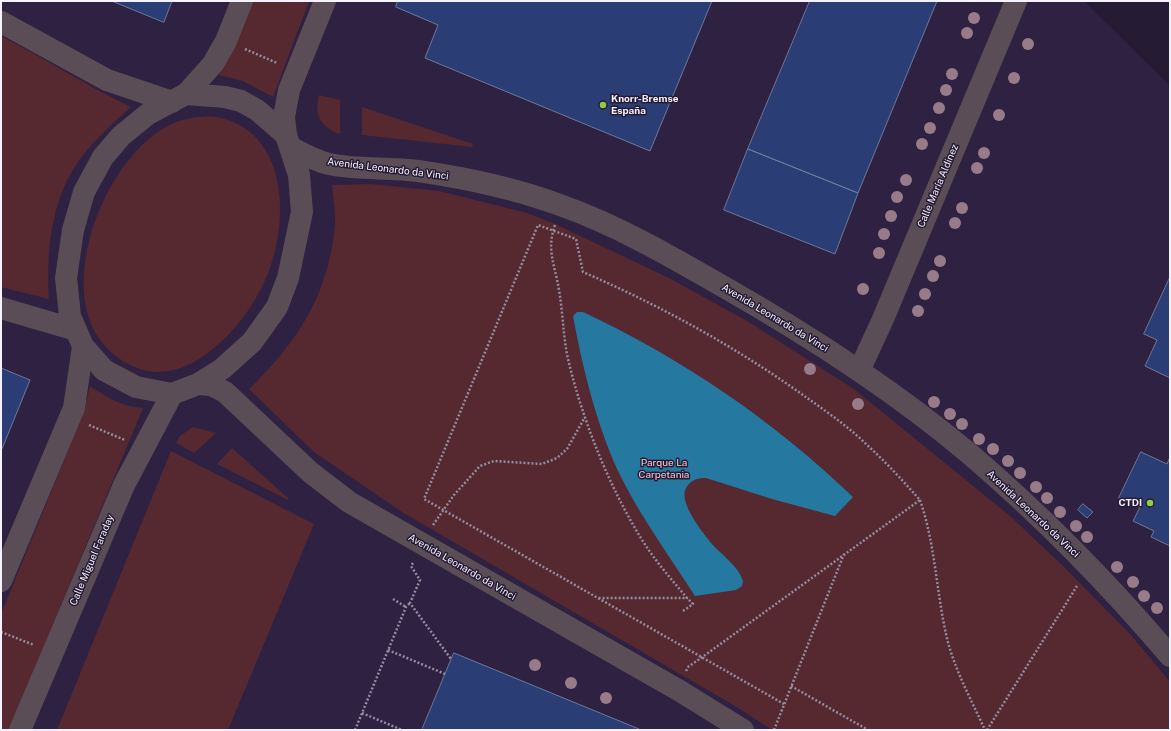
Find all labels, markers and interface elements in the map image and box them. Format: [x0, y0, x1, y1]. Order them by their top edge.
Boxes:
place label: Knorr-Bremse España [611, 93, 678, 116]
marker: Knorr-Bremse España [598, 100, 608, 110]
street label: Calle María Aldinez [915, 143, 961, 229]
street label: Avenida Leonardo da Vinci [327, 156, 449, 182]
street label: Avenida Leonardo da Vinci [720, 281, 830, 355]
park label: Parque La Carpetania [639, 457, 689, 480]
street label: Avenida Leonardo da Vinci [984, 468, 1082, 560]
place label: CTDI [1118, 497, 1142, 509]
marker: CTDI [1145, 498, 1155, 508]
street label: Calle Miguel Faraday [67, 513, 117, 607]
street label: Avenida Leonardo da Vinci [406, 531, 518, 603]

